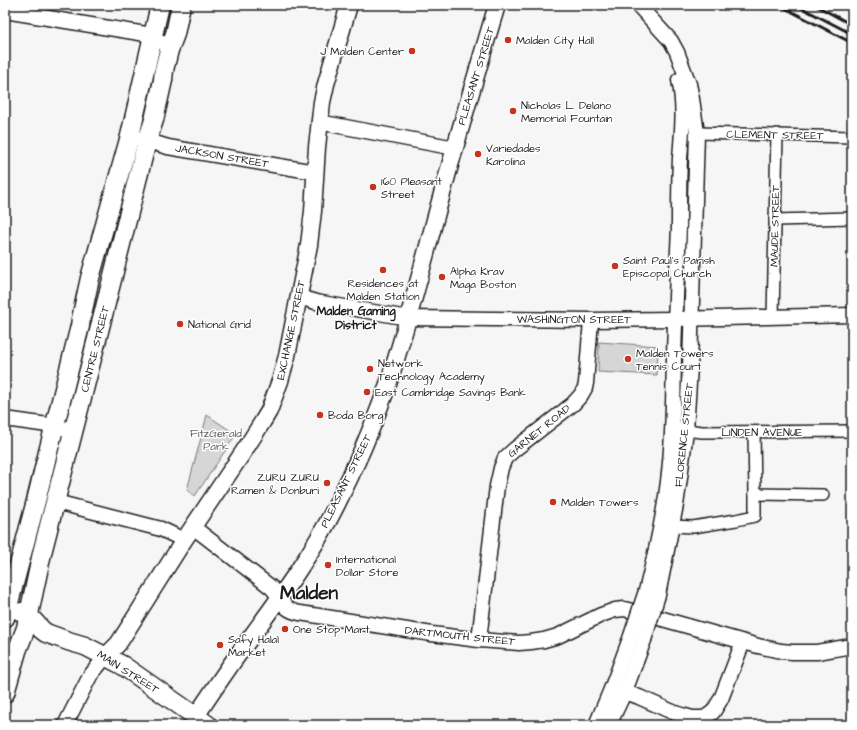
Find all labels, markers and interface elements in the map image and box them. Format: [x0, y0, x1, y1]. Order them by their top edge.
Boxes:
street label: PLEASANT STREET [454, 25, 498, 127]
place label: Malden City Hall [516, 33, 594, 49]
marker: Malden City Hall [503, 35, 513, 45]
place label: J Malden Center [320, 44, 404, 59]
marker: J Malden Center [407, 46, 417, 56]
place label: Nicholas L. Delano Memorial Fountain [521, 98, 613, 126]
marker: Nicholas L. Delano Memorial Fountain [508, 106, 518, 116]
street label: CLEMENT STREET [726, 127, 824, 143]
street label: JACKSON STREET [174, 140, 270, 172]
place label: Variedades Karolina [486, 141, 541, 169]
marker: Variedades Karolina [473, 149, 483, 159]
place label: 160 Pleasant Street [381, 174, 443, 202]
marker: 160 Pleasant Street [368, 182, 378, 192]
street label: MAUDE STREET [767, 185, 783, 267]
place label: Saint Paul's Parish Episcopal Church [623, 253, 715, 281]
marker: Saint Paul's Parish Episcopal Church [610, 261, 620, 271]
place label: Alpha Krav Maga Boston [450, 264, 517, 293]
marker: Residences at Malden Station [378, 265, 388, 275]
marker: Alpha Krav Maga Boston [437, 272, 447, 282]
place label: Residences at Malden Station [347, 276, 420, 304]
street label: EXCHANGE STREET [273, 279, 309, 381]
district label: Malden Gaming District [316, 303, 396, 334]
street label: CENTRE STREET [77, 304, 113, 394]
street label: WASHINGTON STREET [517, 312, 631, 327]
place label: National Grid [188, 317, 251, 332]
marker: National Grid [175, 319, 185, 329]
place label: Malden Towers Tennis Court [636, 346, 714, 374]
marker: Malden Towers Tennis Court [623, 354, 633, 364]
place label: Network Technology Academy [378, 356, 485, 385]
marker: Network Technology Academy [365, 364, 375, 374]
street label: FLORENCE STREET [671, 382, 697, 488]
place label: East Cambridge Savings Bank [375, 385, 526, 401]
marker: East Cambridge Savings Bank [362, 387, 372, 397]
street label: GARNET ROAD [505, 401, 573, 461]
place label: Boda Borg [328, 408, 384, 424]
marker: Boda Borg [315, 410, 325, 420]
street label: LINDEN AVENUE [721, 425, 803, 440]
park label: FitzGerald Park [190, 426, 242, 454]
street label: PLEASANT STREET [317, 432, 375, 530]
place label: ZURU ZURU Ramen & Donburi [231, 470, 319, 498]
marker: ZURU ZURU Ramen & Donburi [322, 478, 332, 488]
place label: Malden Towers [561, 495, 639, 510]
marker: Malden Towers [548, 497, 558, 507]
place label: International Dollar Store [336, 552, 399, 580]
marker: International Dollar Store [323, 560, 333, 570]
district label: Malden [280, 580, 338, 607]
place label: One Stop Mart [293, 622, 370, 637]
street label: DARTMOUTH STREET [404, 623, 516, 649]
marker: One Stop Mart [280, 624, 290, 634]
place label: Safy Halal Market [228, 632, 279, 660]
marker: Safy Halal Market [215, 640, 225, 650]
street label: MAIN STREET [94, 647, 162, 697]

